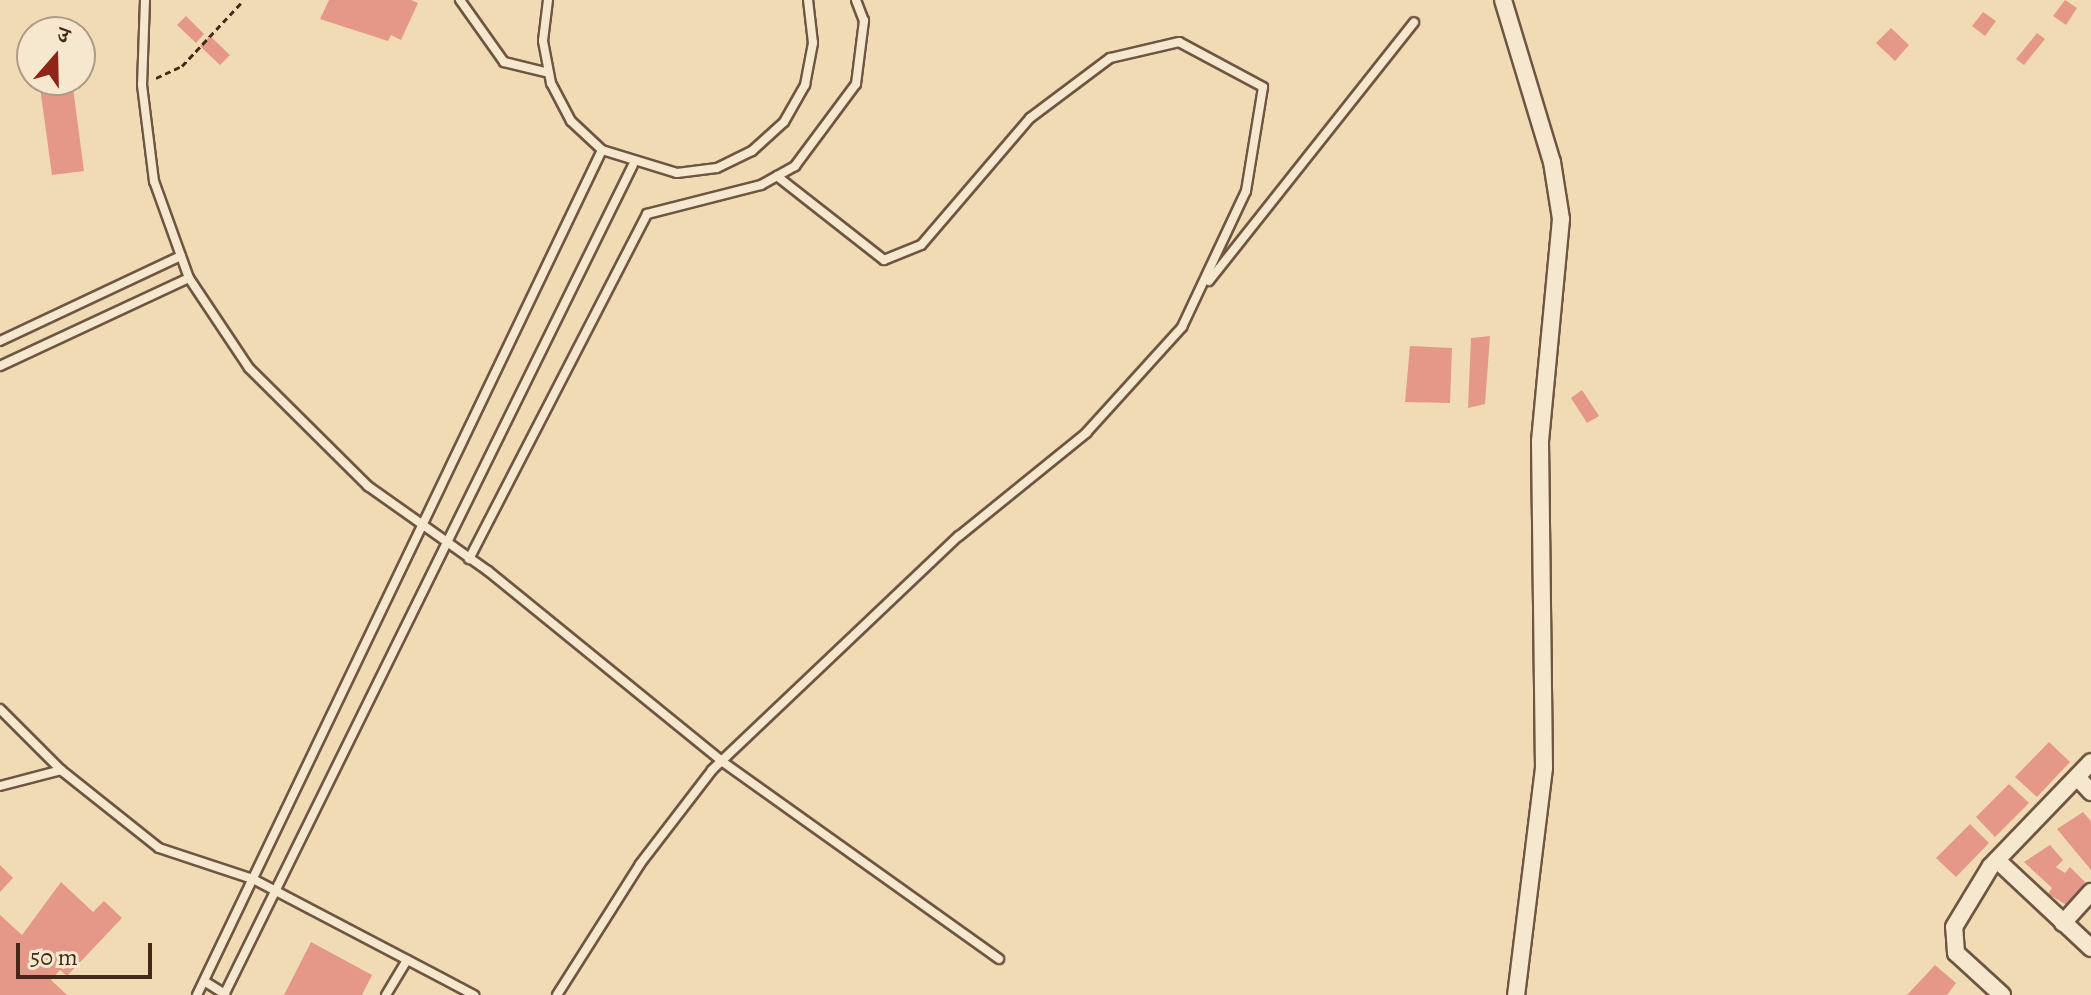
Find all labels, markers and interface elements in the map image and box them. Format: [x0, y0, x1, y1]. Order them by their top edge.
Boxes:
north arrow [16, 16, 96, 96]
text: उ [53, 19, 74, 51]
scale bar [20, 927, 156, 977]
text: 50 m [30, 941, 78, 973]

